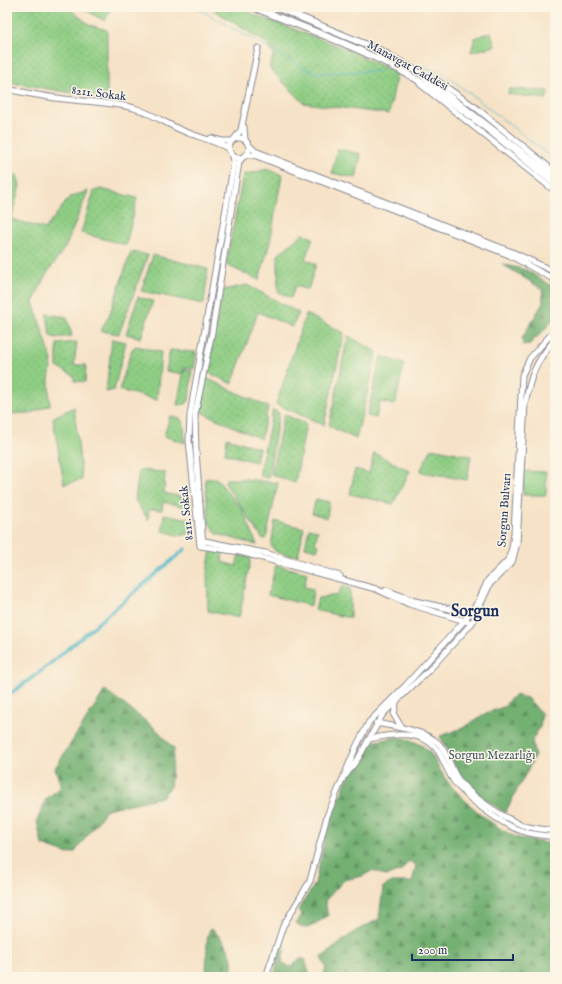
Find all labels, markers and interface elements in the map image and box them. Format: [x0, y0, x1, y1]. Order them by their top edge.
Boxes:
street label: Manavgat Caddesi [364, 37, 451, 94]
street label: 8211. Sokak [71, 83, 128, 104]
street label: Sorgun Bulvarı [494, 473, 515, 548]
street label: 8211. Sokak [176, 484, 197, 541]
district label: Sorgun [451, 602, 500, 622]
park label: Sorgun Mezarlığı [449, 748, 535, 763]
scale bar [412, 936, 513, 962]
text: 200 m [418, 943, 447, 958]

